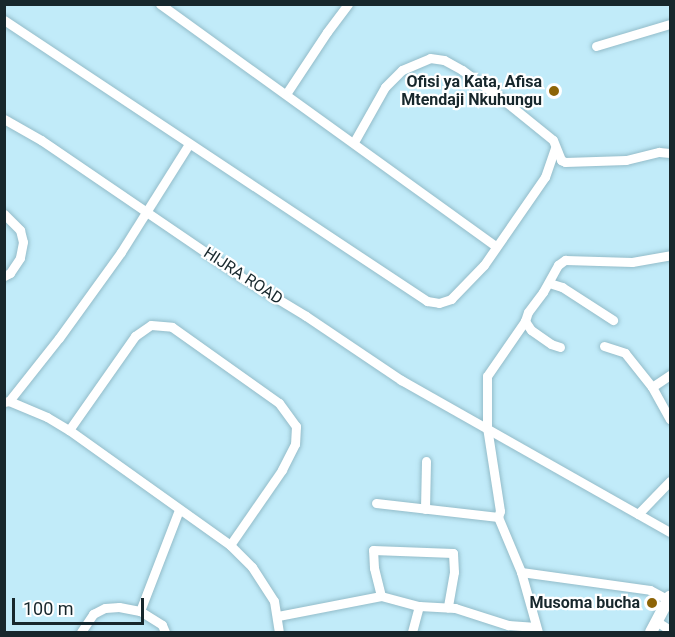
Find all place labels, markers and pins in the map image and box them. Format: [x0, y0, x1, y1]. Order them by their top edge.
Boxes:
place label: Ofisi ya Kata, Afisa Mtendaji Nkuhungu [401, 72, 542, 110]
marker: Ofisi ya Kata, Afisa Mtendaji Nkuhungu [547, 84, 561, 98]
place label: Musoma bucha [530, 593, 640, 613]
marker: Musoma bucha [645, 596, 659, 610]

